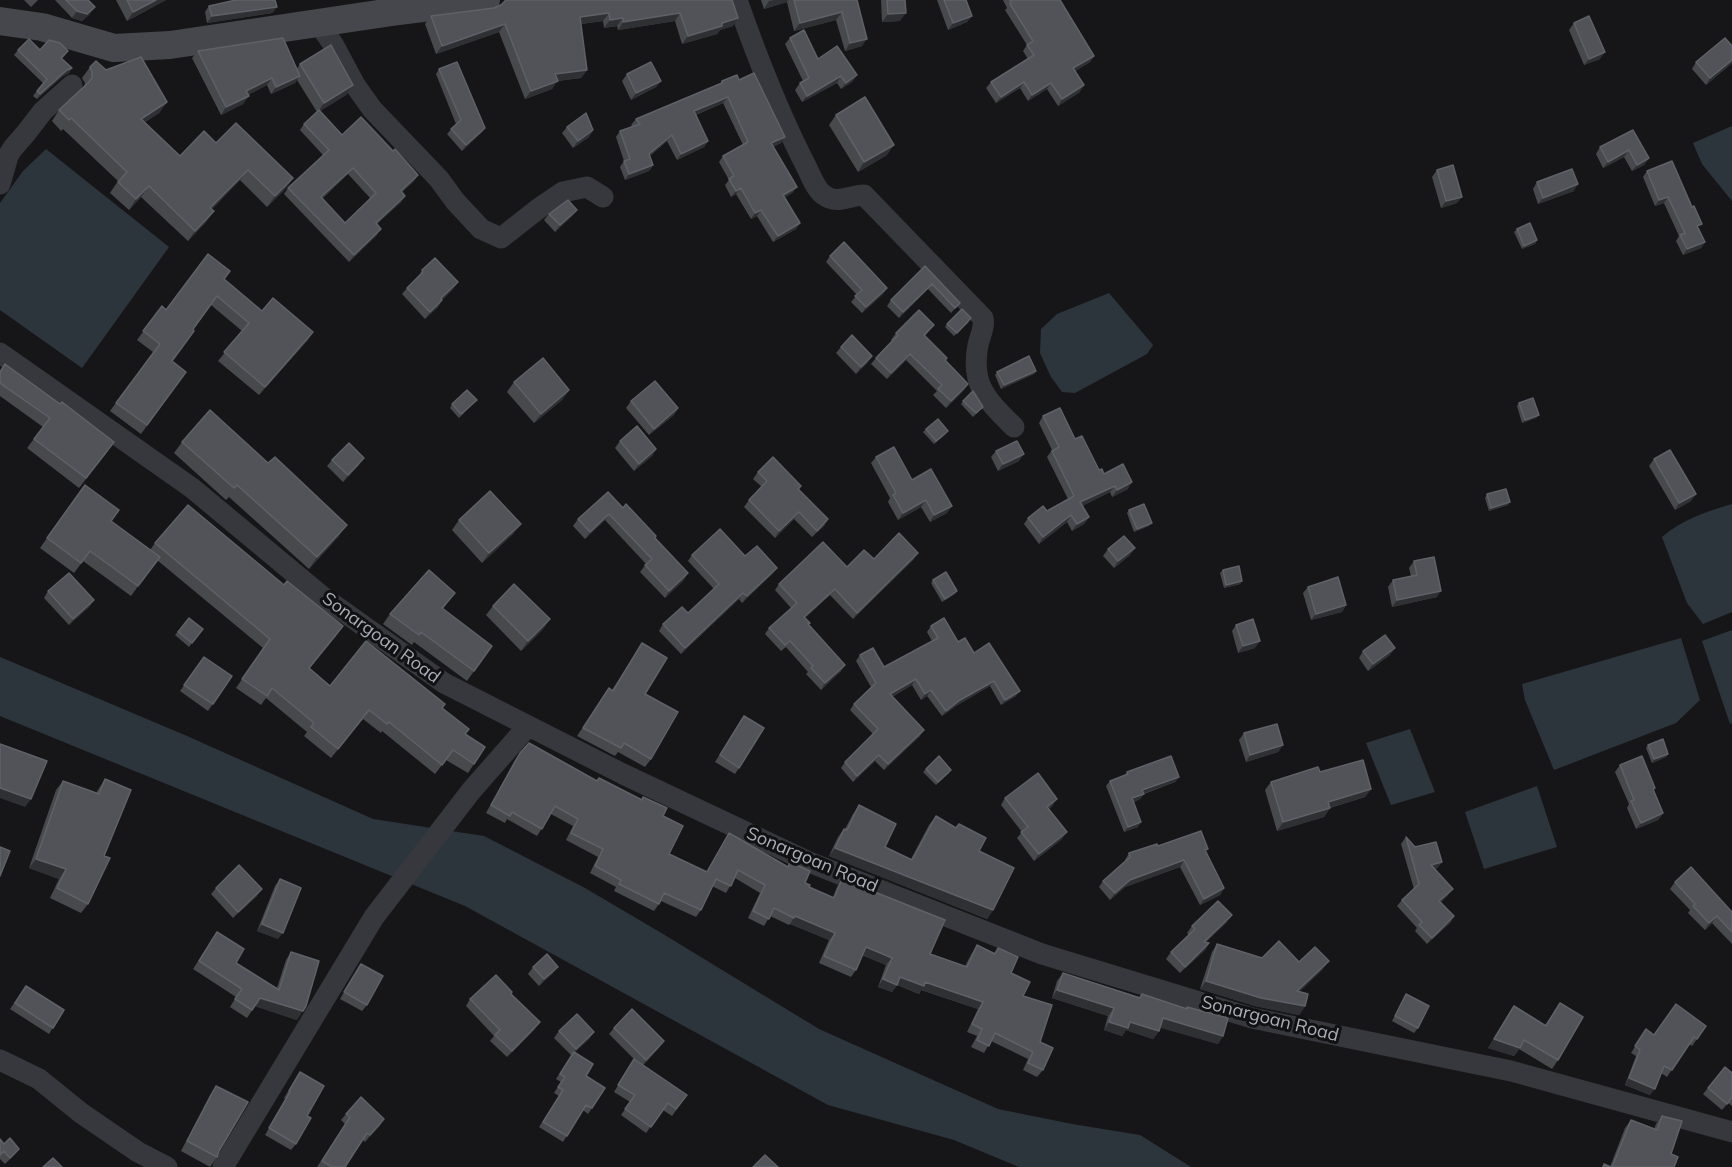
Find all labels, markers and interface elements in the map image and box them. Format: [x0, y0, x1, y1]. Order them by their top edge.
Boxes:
street label: Sonargoan Road [318, 588, 444, 688]
street label: Sonargoan Road [743, 823, 881, 897]
street label: Sonargoan Road [1199, 992, 1341, 1046]

